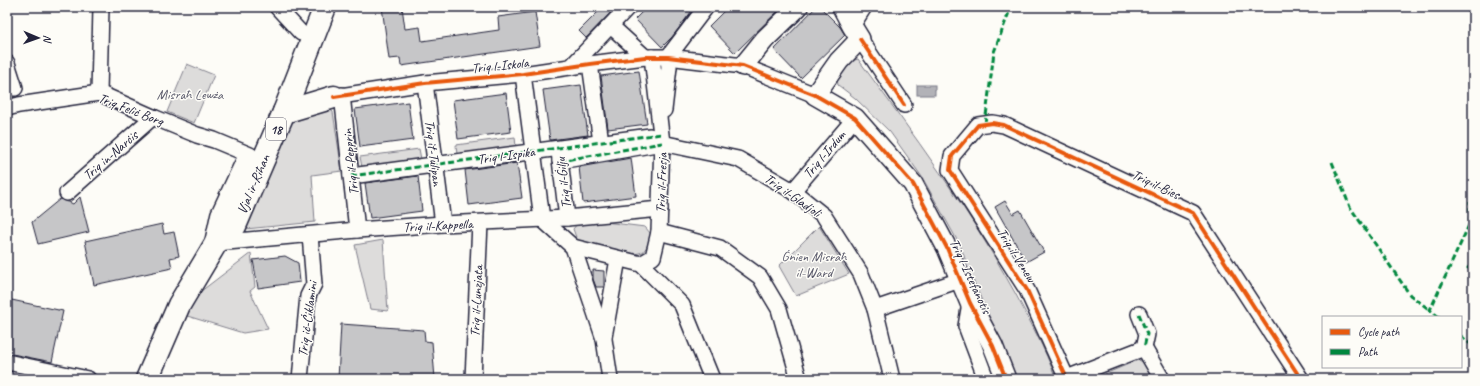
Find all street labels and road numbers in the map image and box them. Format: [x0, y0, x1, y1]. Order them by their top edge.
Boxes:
street label: Triq l-Iskola [471, 54, 531, 77]
street label: Triq Feliċ Borg [96, 89, 167, 130]
road number: 18 [266, 118, 286, 140]
street label: Triq it-Tulipan [421, 119, 446, 188]
street label: Triq in-Narċis [79, 126, 142, 184]
street label: Triq l-Irdum [799, 126, 850, 182]
street label: Triq il-Pepprin [338, 127, 362, 196]
street label: Triq l-Ispika [476, 143, 537, 168]
street label: Vjal ir-Riħan [233, 151, 274, 216]
street label: Triq il-Fresja [652, 151, 671, 213]
street label: Triq il-Ġilju [552, 156, 575, 209]
street label: Triq il-Bies [1129, 166, 1183, 203]
street label: Triq il-Gladjoli [761, 170, 826, 222]
street label: Triq il-Kappella [403, 215, 474, 236]
street label: Triq il-Venew [993, 225, 1041, 287]
street label: Triq l-Istefanotis [946, 236, 996, 318]
street label: Triq il-Lunzjata [466, 264, 487, 337]
street label: Triq iċ-Ċiklamini [294, 278, 322, 358]

